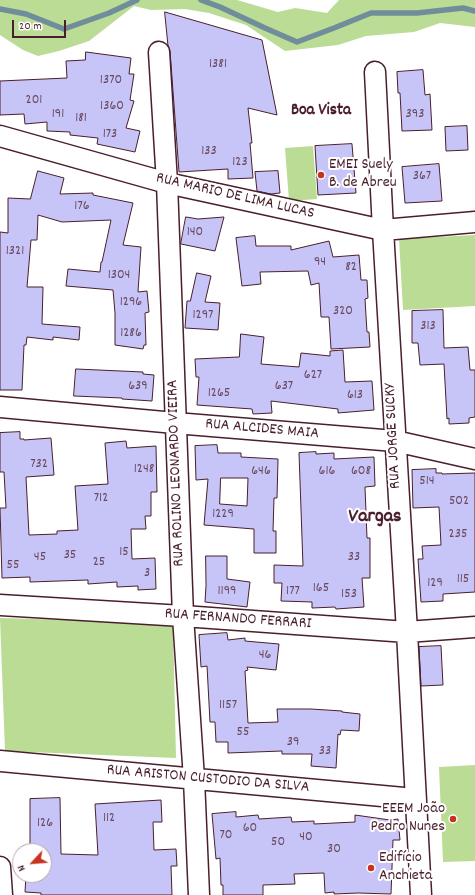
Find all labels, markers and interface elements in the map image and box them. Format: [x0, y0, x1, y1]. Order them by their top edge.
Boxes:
scale bar [14, 12, 68, 38]
text: 20 m [19, 18, 42, 35]
house number: 1381 [209, 57, 227, 73]
house number: 1370 [100, 73, 122, 89]
house number: 201 [26, 93, 42, 109]
house number: 1360 [100, 99, 124, 115]
district label: Boa Vista [291, 102, 351, 122]
house number: 191 [52, 107, 64, 123]
house number: 393 [406, 107, 424, 123]
house number: 181 [75, 111, 87, 127]
house number: 173 [103, 127, 117, 143]
house number: 133 [201, 144, 217, 160]
house number: 123 [232, 155, 248, 171]
place label: EMEI Suely B. de Abreu [329, 156, 397, 194]
street label: RUA MARIO DE LIMA LUCAS [154, 169, 316, 225]
house number: 367 [413, 169, 431, 185]
marker: EMEI Suely B. de Abreu [316, 170, 326, 180]
house number: 176 [74, 199, 90, 215]
house number: 140 [187, 225, 203, 241]
house number: 1321 [6, 244, 24, 260]
house number: 94 [314, 255, 326, 271]
house number: 82 [345, 260, 357, 276]
house number: 1304 [108, 268, 130, 284]
house number: 1296 [120, 295, 142, 311]
house number: 320 [333, 304, 353, 320]
house number: 1297 [193, 308, 213, 324]
house number: 313 [420, 319, 436, 335]
house number: 1286 [120, 326, 142, 342]
house number: 627 [304, 368, 322, 384]
house number: 639 [128, 379, 148, 395]
street label: RUA ROLINO LEONARDO VIEIRA [164, 379, 190, 567]
house number: 637 [275, 379, 293, 395]
street label: RUA JORGE SUCKY [382, 383, 406, 489]
house number: 1265 [208, 386, 230, 402]
house number: 613 [347, 388, 363, 404]
street label: RUA ALCIDES MAIA [204, 415, 320, 445]
house number: 732 [30, 457, 48, 473]
house number: 1248 [134, 462, 154, 478]
house number: 646 [251, 464, 271, 480]
house number: 616 [319, 464, 335, 480]
house number: 608 [351, 464, 371, 480]
house number: 514 [419, 474, 435, 490]
house number: 712 [94, 491, 108, 507]
house number: 502 [449, 494, 469, 510]
district label: Vargas [349, 506, 401, 530]
house number: 1229 [212, 507, 234, 523]
house number: 235 [449, 527, 467, 543]
house number: 15 [119, 545, 129, 561]
house number: 35 [64, 548, 76, 564]
house number: 45 [34, 550, 46, 566]
house number: 33 [348, 550, 360, 566]
house number: 25 [93, 555, 105, 571]
house number: 55 [7, 558, 19, 574]
house number: 3 [144, 566, 150, 582]
house number: 115 [457, 572, 469, 588]
house number: 129 [427, 576, 443, 592]
house number: 165 [313, 581, 329, 597]
house number: 1199 [218, 584, 236, 600]
house number: 177 [286, 584, 300, 600]
house number: 153 [341, 587, 357, 603]
street label: RUA FERNANDO FERRARI [164, 605, 312, 635]
house number: 46 [259, 648, 271, 664]
house number: 1157 [219, 698, 237, 714]
house number: 55 [237, 725, 249, 741]
house number: 39 [287, 735, 299, 751]
house number: 33 [319, 744, 331, 760]
street label: RUA ARISTON CUSTODIO DA SILVA [106, 762, 310, 798]
place label: EEEM João Pedro Nunes [371, 800, 445, 838]
house number: 112 [103, 811, 115, 827]
marker: EEEM João Pedro Nunes [448, 814, 458, 824]
house number: 126 [37, 816, 53, 832]
house number: 60 [243, 821, 257, 837]
house number: 70 [220, 828, 232, 844]
house number: 40 [299, 830, 313, 846]
house number: 50 [271, 835, 285, 851]
house number: 30 [327, 842, 341, 858]
north arrow [12, 843, 52, 883]
place label: Edifício Anchieta [379, 849, 432, 887]
text: N [14, 862, 30, 874]
marker: Edifício Anchieta [366, 863, 376, 873]

